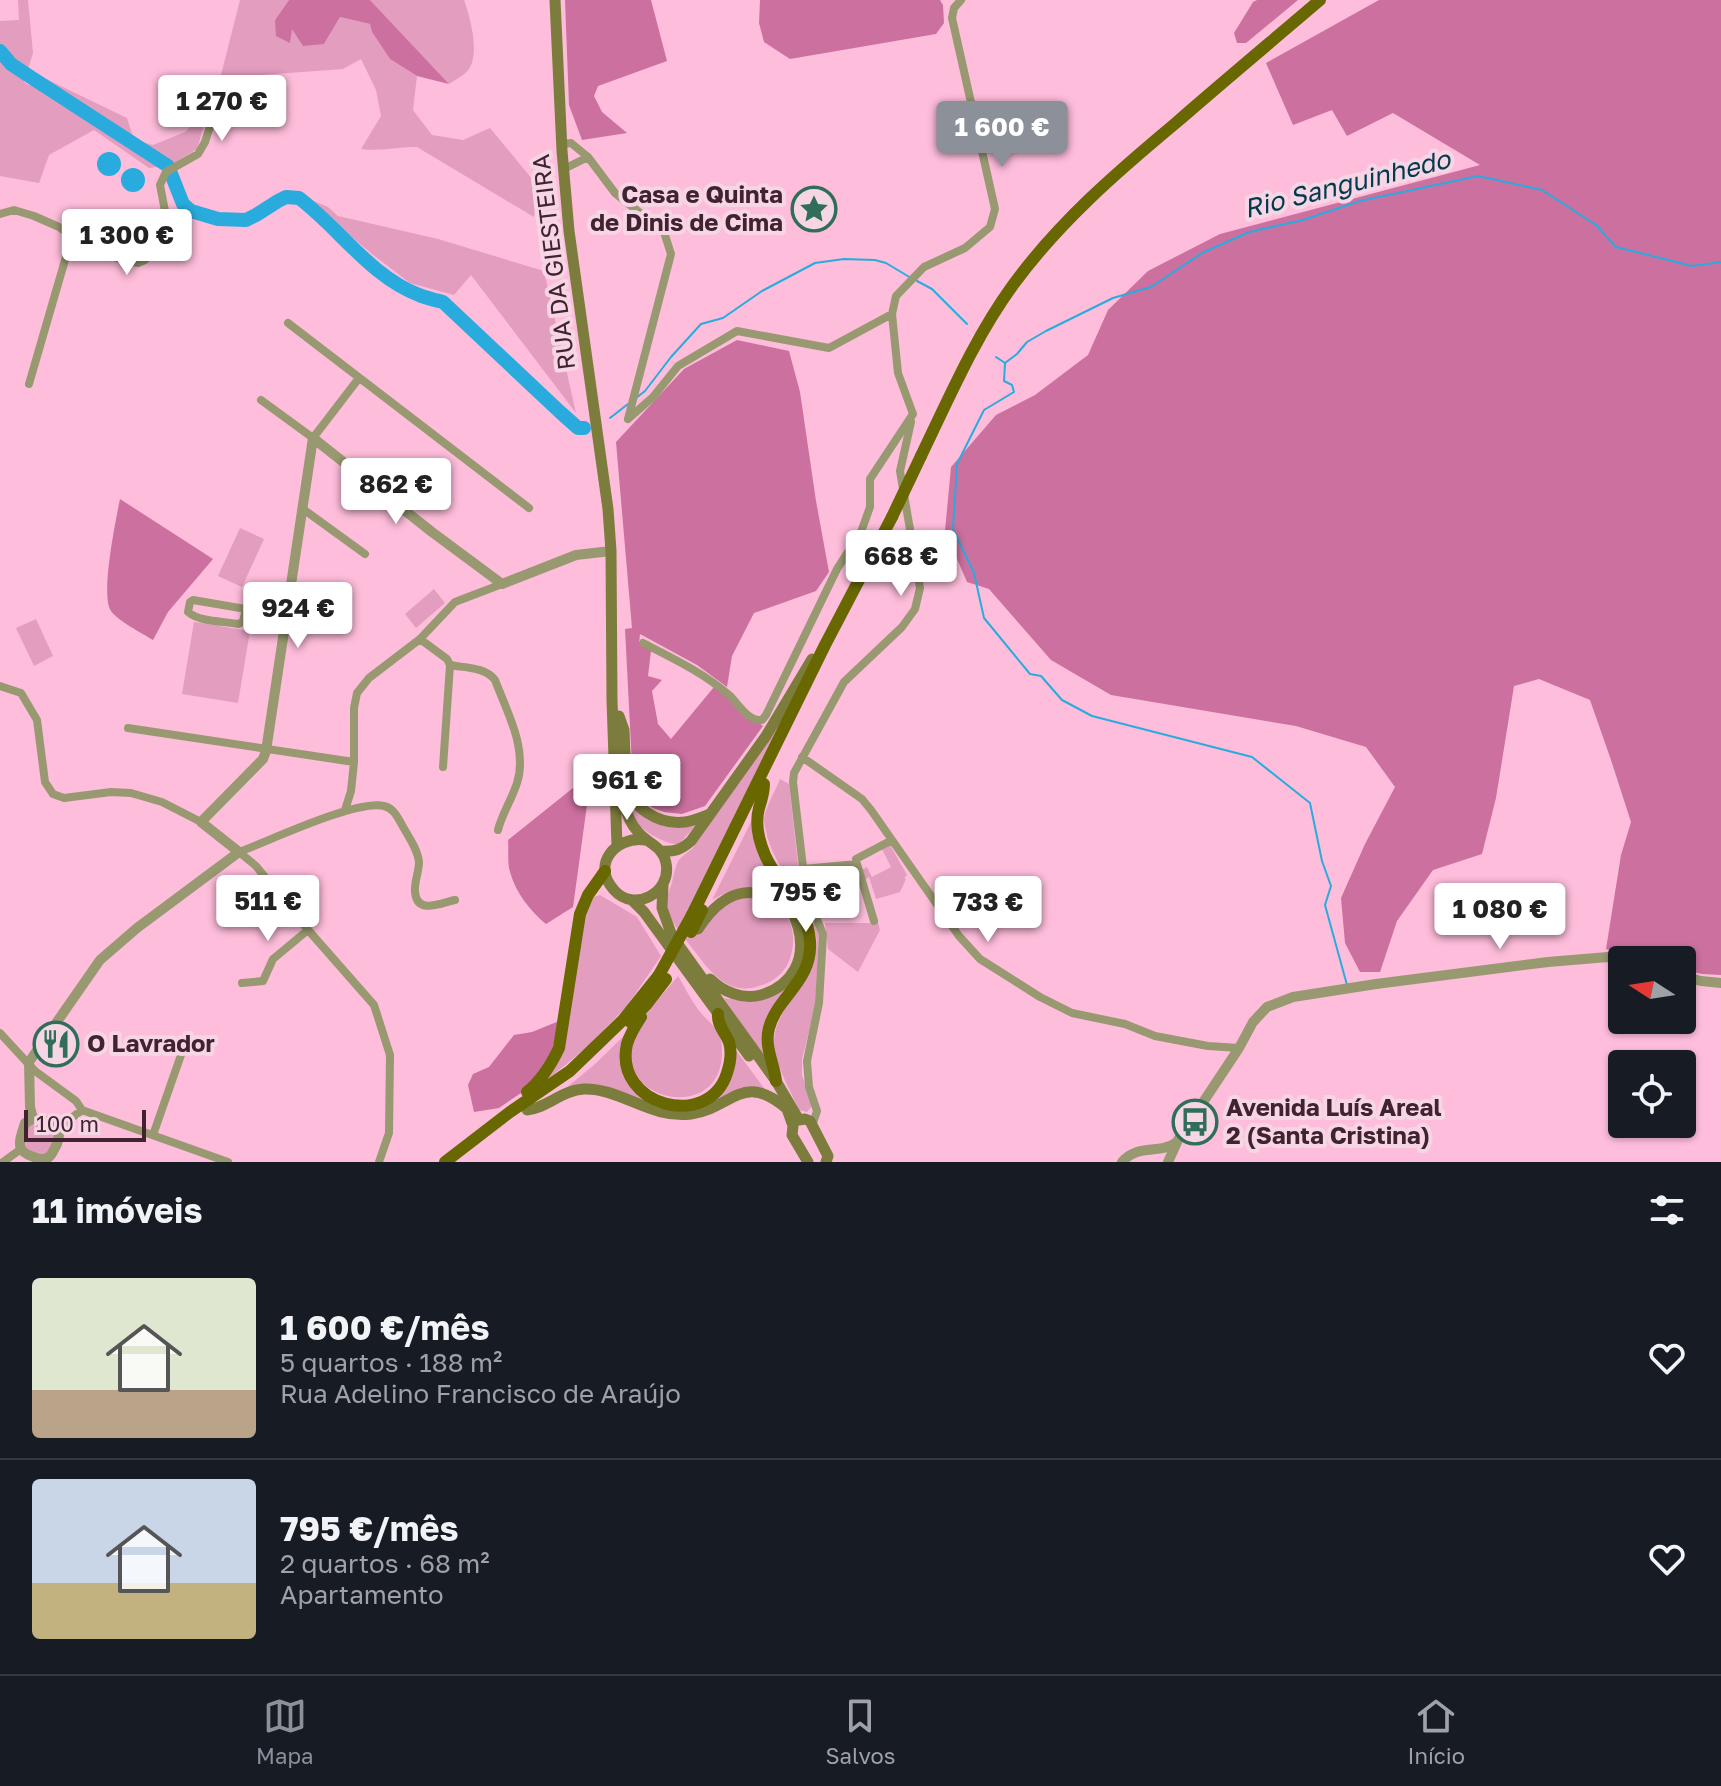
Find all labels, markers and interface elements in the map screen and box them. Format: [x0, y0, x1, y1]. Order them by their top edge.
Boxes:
pin: 1 270 € [148, 75, 296, 143]
text: 1 270 € [176, 85, 268, 116]
pin: 1 600 € [928, 101, 1076, 169]
text: 1 600 € [954, 111, 1050, 142]
water label: Rio Sanguinhedo [1241, 143, 1455, 224]
street label: RUA DA GIESTEIRA [525, 153, 580, 372]
place label: Casa e Quinta de Dinis de Cima [590, 179, 783, 236]
place icon: Casa e Quinta de Dinis de Cima [790, 185, 838, 233]
pin: 1 300 € [53, 209, 201, 277]
text: 1 300 € [80, 219, 174, 250]
pin: 862 € [340, 458, 452, 526]
text: 862 € [359, 468, 433, 499]
pin: 668 € [845, 530, 957, 598]
text: 668 € [864, 540, 938, 571]
pin: 924 € [242, 582, 354, 650]
text: 924 € [261, 592, 335, 623]
pin: 961 € [571, 754, 683, 822]
text: 961 € [591, 764, 663, 795]
pin: 795 € [750, 866, 862, 934]
pin: 511 € [212, 875, 324, 943]
text: 795 € [770, 876, 842, 907]
pin: 733 € [932, 876, 1044, 944]
pin: 1 080 € [1426, 883, 1574, 951]
text: 511 € [234, 885, 302, 916]
text: 733 € [953, 886, 1023, 917]
text: 1 080 € [1452, 893, 1548, 924]
north arrow [1608, 946, 1696, 1034]
map controls [1608, 946, 1696, 1138]
restaurant icon: O Lavrador [32, 1020, 80, 1068]
place label: O Lavrador [87, 1028, 215, 1057]
button: locate [1608, 1050, 1696, 1138]
place label: Avenida Luís Areal 2 (Santa Cristina) [1226, 1092, 1441, 1149]
bus stop icon: Avenida Luís Areal 2 (Santa Cristina) [1171, 1098, 1219, 1146]
scale bar [24, 1106, 146, 1142]
text: 100 m [36, 1110, 99, 1137]
icon: filters [1645, 1188, 1689, 1232]
text: 11 imóveis [32, 1190, 202, 1230]
text: 1 600 €/mês [280, 1307, 489, 1347]
icon: home [96, 1310, 192, 1406]
icon: heart [1645, 1336, 1689, 1380]
text: 5 quartos · 188 m² [280, 1347, 502, 1378]
text: Rua Adelino Francisco de Araújo [280, 1378, 681, 1409]
text: 795 €/mês [280, 1508, 459, 1548]
icon: home [96, 1511, 192, 1607]
icon: heart [1645, 1537, 1689, 1581]
text: 2 quartos · 68 m² [280, 1548, 490, 1579]
text: Apartamento [280, 1579, 444, 1610]
tab: Mapa [256, 1694, 313, 1769]
tab: Salvos [826, 1694, 895, 1769]
tab: Início [1407, 1694, 1465, 1769]

